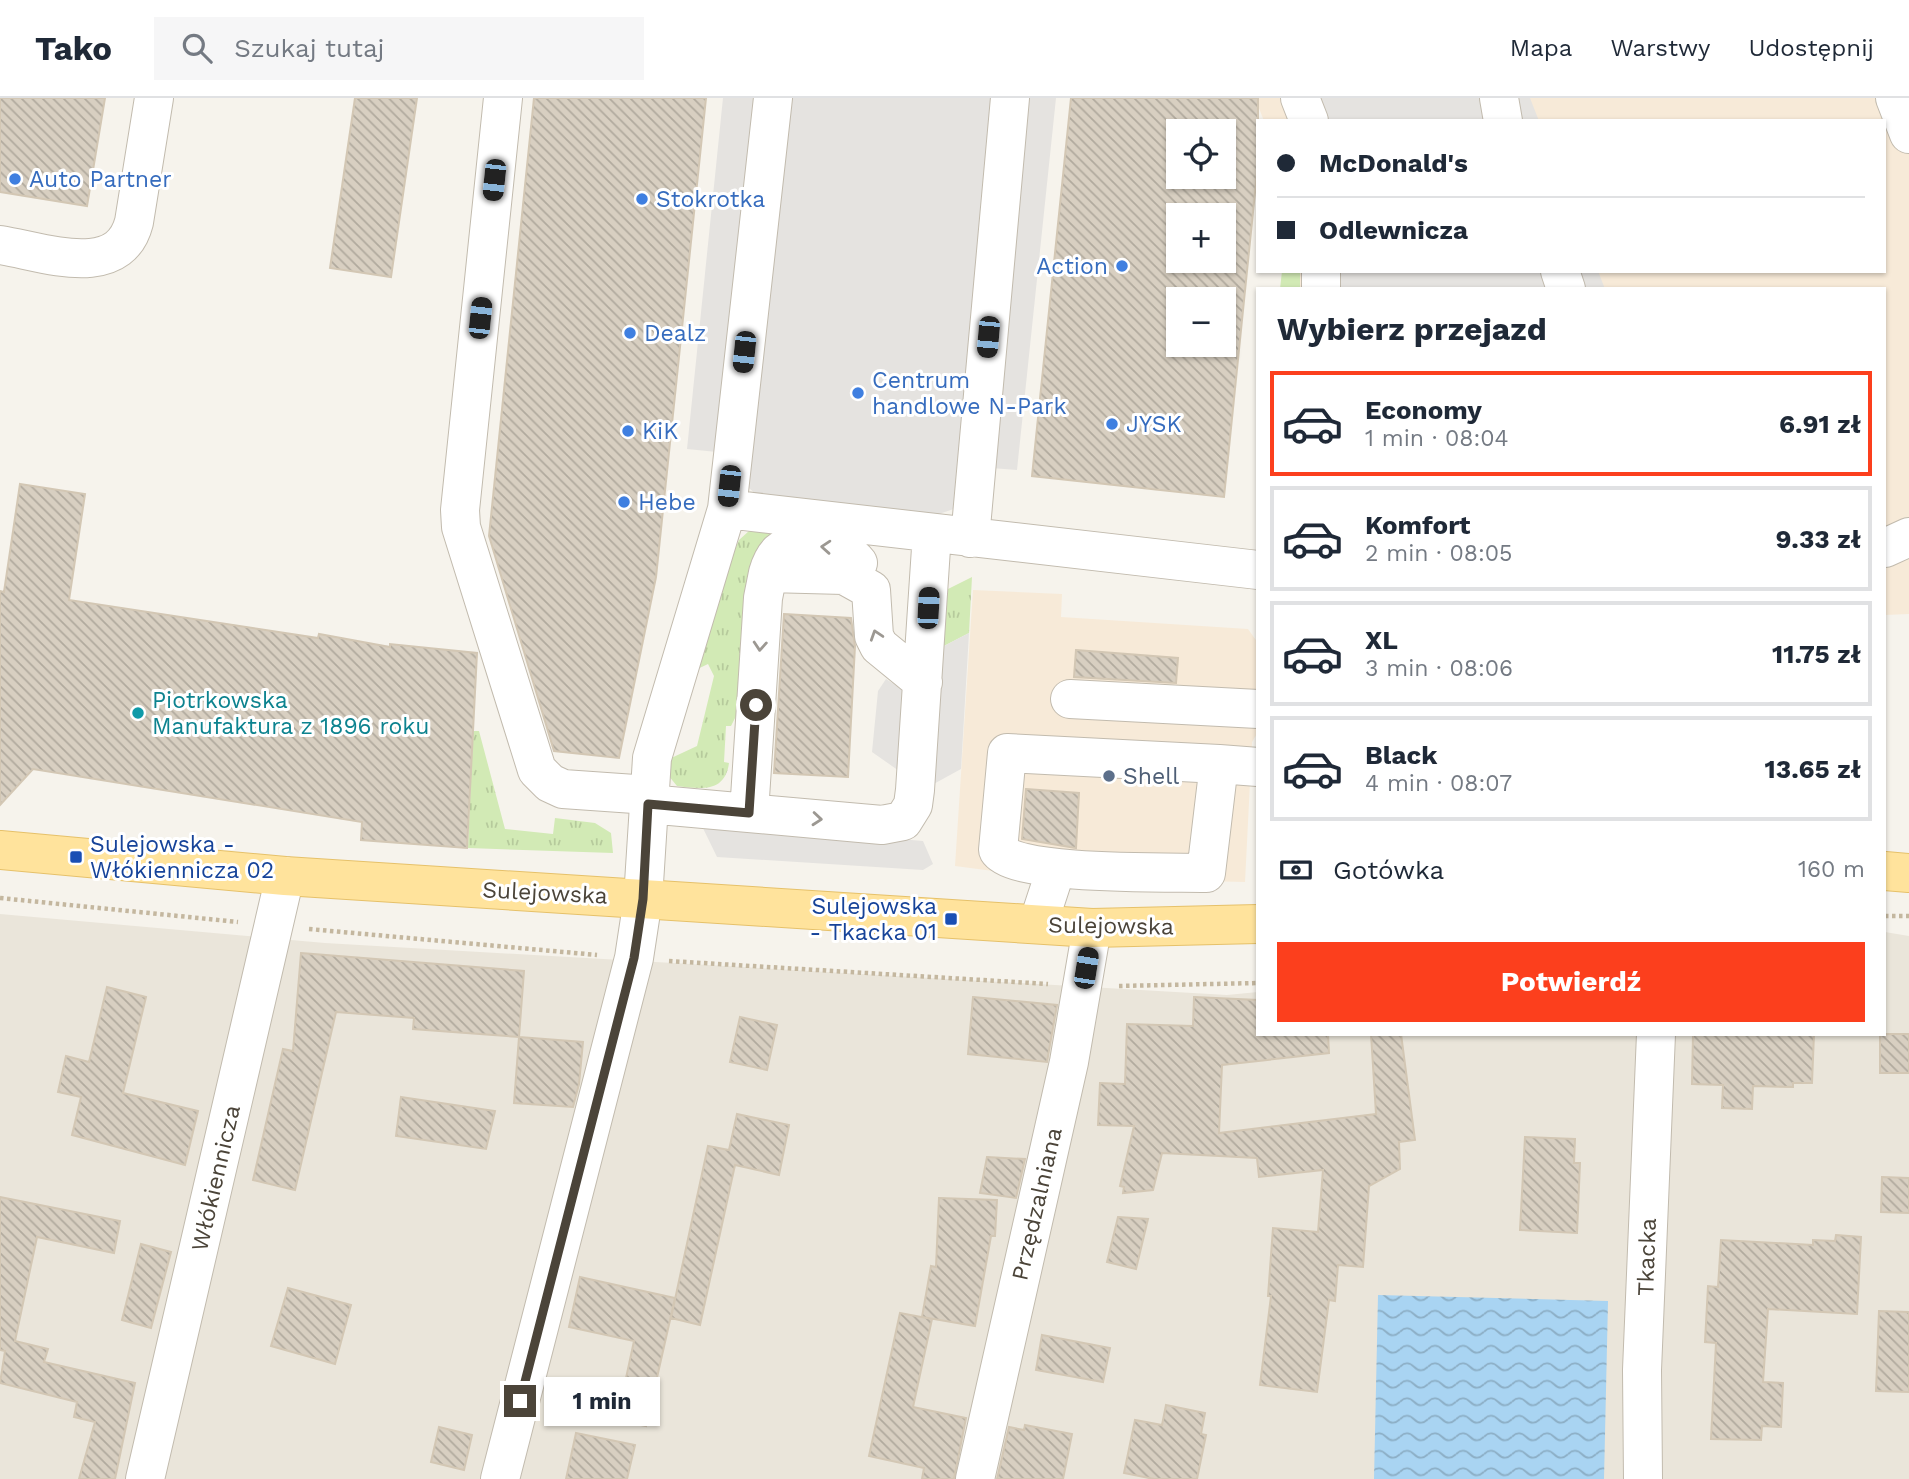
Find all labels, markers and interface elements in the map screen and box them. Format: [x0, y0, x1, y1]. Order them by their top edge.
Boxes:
search box [154, 17, 644, 80]
text: Tako [35, 29, 112, 68]
icon: search [178, 29, 216, 67]
text: Szukaj tutaj [234, 33, 385, 63]
text: Mapa [1510, 34, 1572, 62]
text: Warstwy [1610, 34, 1711, 62]
text: Udostępnij [1749, 34, 1874, 62]
map controls [1166, 119, 1236, 357]
button: locate [1166, 119, 1236, 189]
text: McDonald's [1319, 148, 1468, 178]
car [482, 158, 507, 202]
place label: Auto Partner [29, 166, 172, 193]
marker: Auto Partner [7, 171, 23, 187]
place label: Stokrotka [656, 186, 765, 213]
marker: Stokrotka [634, 191, 650, 207]
button: + [1166, 203, 1236, 273]
text: Odlewnicza [1319, 215, 1468, 245]
place label: Action [1036, 253, 1108, 280]
marker: Action [1114, 258, 1130, 274]
button: − [1166, 287, 1236, 357]
car [468, 296, 493, 340]
text: Wybierz przejazd [1277, 310, 1547, 348]
car [976, 315, 1001, 359]
place label: Dealz [644, 320, 706, 347]
marker: Dealz [622, 325, 638, 341]
car [732, 330, 757, 374]
place label: Centrum handlowe N-Park [872, 367, 1066, 420]
marker: Centrum handlowe N-Park [850, 385, 866, 401]
icon: car [1281, 392, 1344, 455]
text: Economy [1365, 395, 1482, 425]
text: 6.91 zł [1779, 409, 1861, 439]
place label: JYSK [1126, 411, 1182, 438]
marker: JYSK [1104, 416, 1120, 432]
place label: KiK [642, 418, 678, 445]
marker: KiK [620, 423, 636, 439]
text: 1 min · 08:04 [1365, 425, 1509, 452]
car [717, 464, 742, 508]
place label: Hebe [638, 489, 696, 516]
marker: Hebe [616, 494, 632, 510]
icon: car [1281, 507, 1344, 570]
text: Komfort [1365, 510, 1470, 540]
text: 9.33 zł [1776, 524, 1861, 554]
one-way arrow [820, 540, 831, 555]
text: 2 min · 08:05 [1365, 540, 1512, 567]
car [917, 586, 940, 630]
icon: car [1281, 622, 1344, 685]
text: XL [1365, 625, 1398, 655]
one-way arrow [870, 630, 884, 642]
text: 11.75 zł [1772, 639, 1861, 669]
one-way arrow [753, 641, 768, 652]
text: 3 min · 08:06 [1365, 655, 1513, 682]
place label: Piotrkowska Manufaktura z 1896 roku [152, 687, 429, 740]
route start [740, 689, 772, 721]
marker: Piotrkowska Manufaktura z 1896 roku [130, 705, 146, 721]
icon: car [1281, 737, 1344, 800]
text: Black [1365, 740, 1437, 770]
text: 13.65 zł [1765, 754, 1861, 784]
place label: Shell [1123, 763, 1179, 790]
marker: Shell [1101, 768, 1117, 784]
text: 4 min · 08:07 [1365, 770, 1512, 797]
one-way arrow [812, 811, 823, 826]
place label: Sulejowska - Włókiennicza 02 [90, 831, 274, 884]
marker: Sulejowska - Włókiennicza 02 [68, 849, 84, 865]
icon: cash [1277, 851, 1315, 889]
text: Gotówka [1333, 855, 1444, 885]
text: 160 m [1798, 856, 1865, 883]
street label: Sulejowska [482, 876, 608, 910]
place label: Sulejowska - Tkacka 01 [809, 893, 937, 946]
marker: Sulejowska - Tkacka 01 [943, 911, 959, 927]
street label: Sulejowska [1048, 911, 1174, 941]
button: Potwierdź [1277, 942, 1865, 1022]
car [1073, 946, 1100, 990]
street label: Włókiennicza [186, 1102, 246, 1254]
street label: Przędzalniana [1006, 1125, 1068, 1283]
street label: Tkacka [1632, 1218, 1662, 1296]
callout: 1 min [544, 1376, 660, 1426]
route end [504, 1385, 536, 1417]
text: 1 min [572, 1388, 632, 1415]

